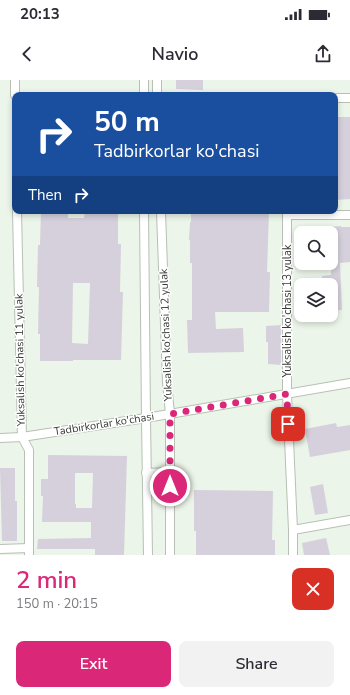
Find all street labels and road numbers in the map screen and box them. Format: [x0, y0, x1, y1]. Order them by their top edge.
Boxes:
street label: Yuksalish ko'chasi 13 yulak [280, 244, 295, 378]
street label: Yuksalish ko'chasi 12 yulak [156, 268, 176, 403]
street label: Yuksalish ko'chasi 11 yulak [11, 293, 29, 428]
street label: Tadbirkorlar ko'chasi [53, 409, 155, 439]

